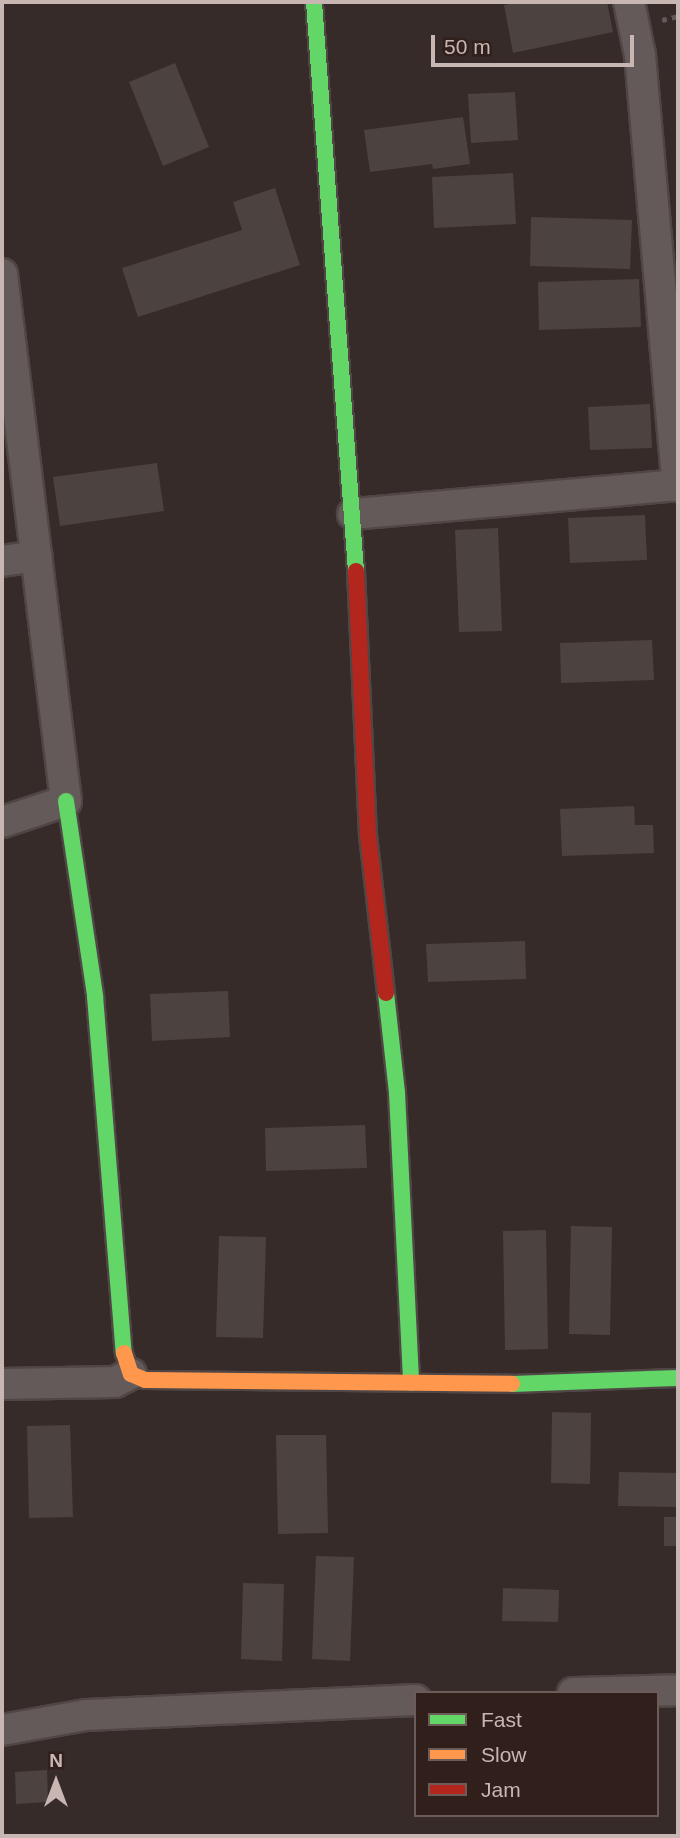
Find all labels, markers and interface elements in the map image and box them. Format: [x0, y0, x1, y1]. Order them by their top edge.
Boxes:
scale bar [435, 21, 638, 65]
text: 50 m [444, 35, 491, 58]
legend [414, 1691, 659, 1817]
text: Fast [481, 1708, 522, 1731]
text: Slow [481, 1743, 527, 1766]
north arrow [21, 1747, 91, 1817]
text: N [49, 1750, 63, 1771]
text: Jam [481, 1778, 521, 1801]

